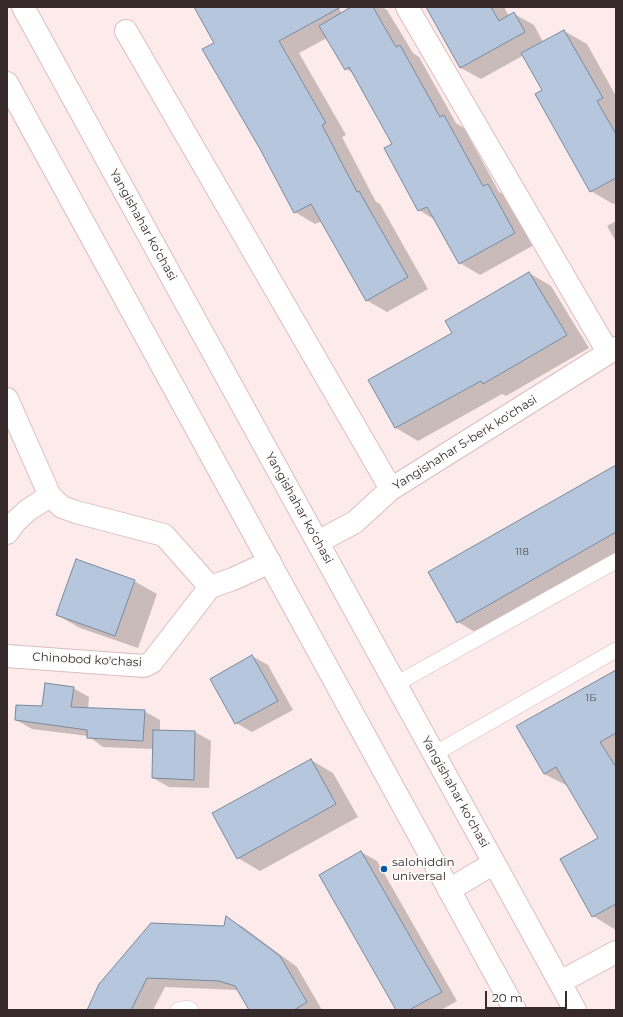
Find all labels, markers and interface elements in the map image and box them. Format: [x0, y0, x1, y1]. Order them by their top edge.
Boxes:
street label: Yangishahar ko‘chasi [106, 167, 180, 283]
street label: Yangishahar 5-berk ko'chasi [390, 393, 540, 493]
street label: Yangishahar ko‘chasi [262, 450, 336, 566]
house number: 118 [515, 546, 529, 558]
street label: Chinobod ko'chasi [32, 650, 142, 670]
house number: 1Б [586, 692, 596, 704]
street label: Yangishahar ko‘chasi [418, 734, 492, 850]
place label: salohiddin universal [392, 855, 455, 883]
marker: salohiddin universal [379, 864, 389, 874]
scale bar [487, 983, 569, 1009]
text: 20 m [492, 990, 523, 1005]

